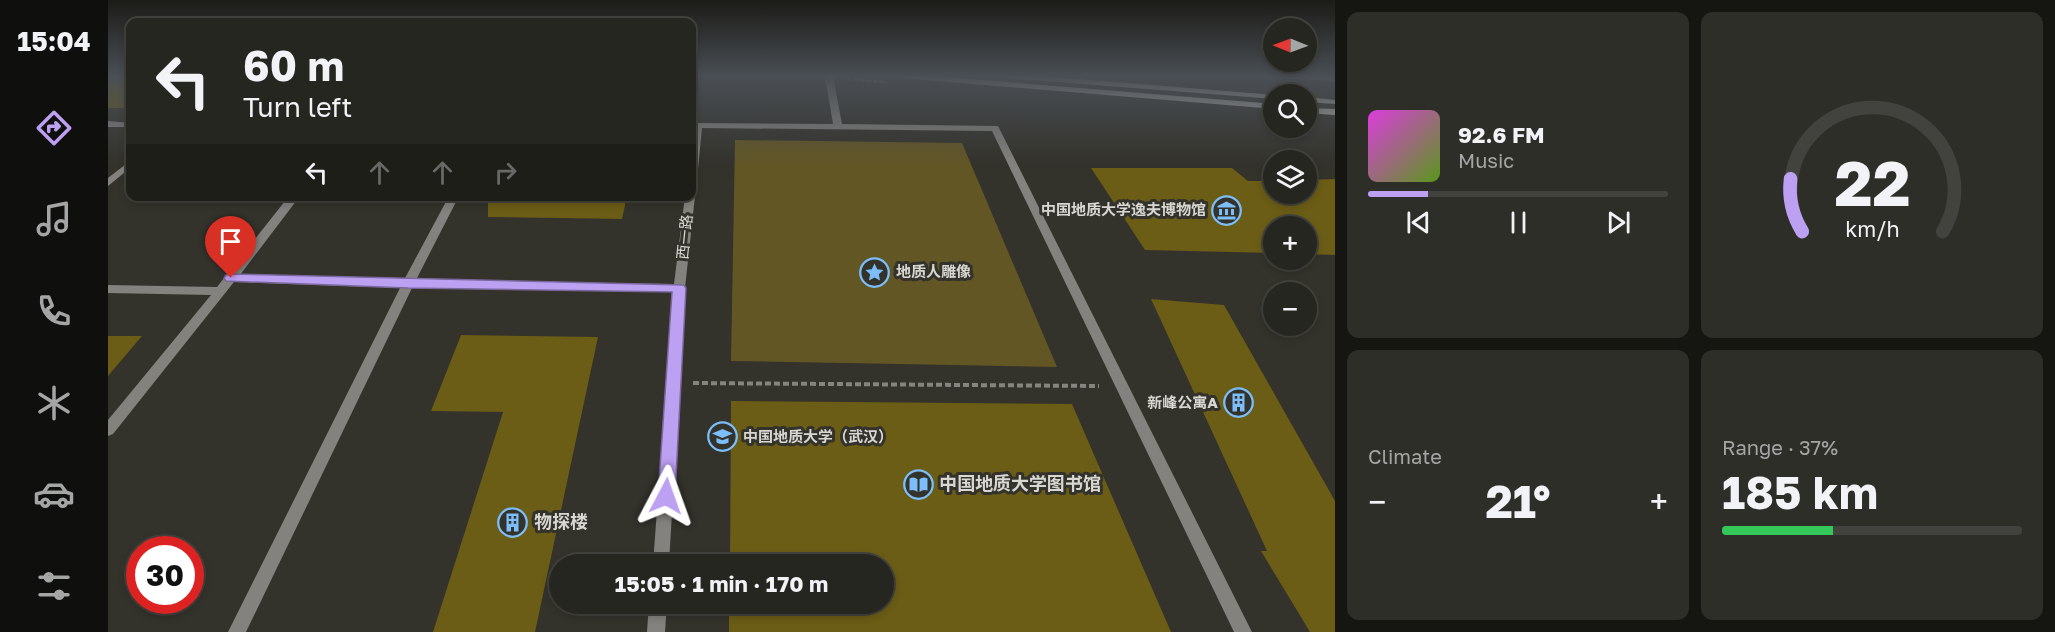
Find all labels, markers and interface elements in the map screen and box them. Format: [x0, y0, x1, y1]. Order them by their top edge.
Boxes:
north arrow [1263, 18, 1317, 72]
map controls [1263, 18, 1317, 336]
text: 15:04 [17, 25, 91, 57]
text: 60 m [243, 40, 344, 90]
icon: left [144, 42, 222, 120]
button: search [1263, 84, 1317, 138]
text: Turn left [243, 91, 352, 123]
icon: directions [33, 107, 75, 149]
text: 92.6 FM [1458, 121, 1545, 148]
text: 22 [1834, 145, 1910, 220]
text: Music [1458, 148, 1514, 172]
button: layers [1263, 150, 1317, 204]
icon: left [300, 156, 333, 189]
icon: ahead [363, 156, 396, 189]
icon: ahead [426, 156, 459, 189]
icon: right [489, 156, 522, 189]
museum icon: 中国地质大学逸夫博物馆 [1211, 194, 1243, 226]
icon: music [33, 198, 75, 240]
place label: 中国地质大学逸夫博物馆 [1041, 200, 1206, 218]
icon: previous [1402, 206, 1435, 239]
icon: pause [1502, 206, 1535, 239]
icon: next [1602, 206, 1635, 239]
street label: 西一路 [673, 214, 695, 260]
pin [205, 216, 256, 278]
button: + [1263, 216, 1317, 270]
text: km/h [1845, 216, 1899, 242]
icon: arrive [214, 225, 247, 258]
place icon: 地质人雕像 [859, 256, 891, 288]
place label: 地质人雕像 [896, 262, 971, 280]
button: − [1263, 282, 1317, 336]
icon: phone [33, 290, 75, 332]
icon: climate [33, 382, 75, 424]
building icon: 新峰公寓A [1223, 387, 1255, 419]
place label: 新峰公寓A [1147, 393, 1218, 411]
school or university icon: 中国地质大学（武汉） [706, 421, 738, 453]
place label: 中国地质大学（武汉） [743, 427, 893, 445]
text: Range · 37% [1722, 435, 1838, 459]
text: Climate [1368, 444, 1442, 468]
position arrow [634, 464, 698, 528]
text: 185 km [1722, 465, 1878, 519]
library icon: 中国地质大学图书馆 [902, 468, 934, 500]
place label: 中国地质大学图书馆 [939, 472, 1101, 494]
icon: car [33, 473, 75, 515]
text: 21° [1485, 474, 1551, 528]
text: − [1368, 482, 1386, 521]
text: + [1650, 482, 1668, 521]
building icon: 物探楼 [497, 506, 529, 538]
place label: 物探楼 [534, 510, 588, 532]
speed limit sign: 30 [126, 536, 204, 614]
icon: filters [33, 565, 75, 607]
text: 15:05 · 1 min · 170 m [615, 570, 828, 597]

